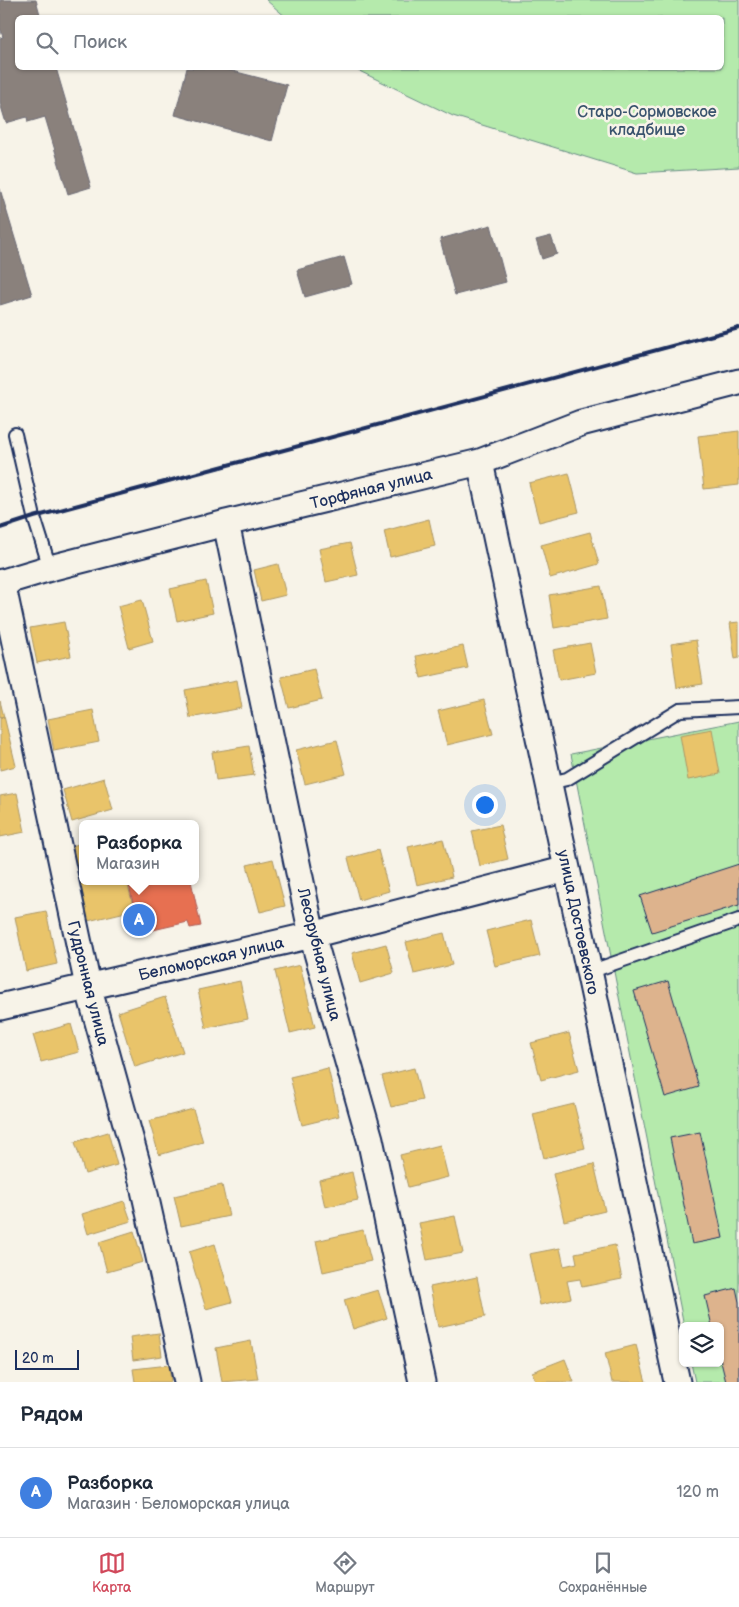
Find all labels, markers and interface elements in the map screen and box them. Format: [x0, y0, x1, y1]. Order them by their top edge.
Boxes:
search box [15, 15, 724, 70]
icon: search [33, 29, 61, 57]
text: Поиск [73, 31, 127, 54]
park label: Старо-Сормовское кладбище [577, 103, 717, 140]
street label: Торфяная улица [308, 465, 435, 514]
your location [472, 792, 498, 818]
popup [79, 820, 199, 885]
text: Разборка [96, 832, 182, 855]
street label: улица Достоевского [553, 848, 602, 996]
text: Магазин [96, 855, 160, 874]
street label: Лесорубная улица [293, 885, 344, 1023]
pin: A [123, 901, 155, 939]
street label: Гудронная улица [63, 919, 112, 1048]
street label: Беломорская улица [137, 933, 286, 985]
map controls [679, 1322, 724, 1367]
button: layers [679, 1322, 724, 1367]
scale bar [15, 1347, 79, 1370]
text: 20 m [22, 1350, 54, 1367]
text: Рядом [20, 1402, 83, 1427]
text: Разборка [67, 1472, 153, 1495]
text: A [31, 1483, 41, 1502]
text: 120 m [676, 1483, 719, 1502]
text: Магазин · Беломорская улица [67, 1495, 290, 1514]
tab: Карта [92, 1549, 131, 1596]
tab: Маршрут [315, 1549, 375, 1596]
tab: Сохранённые [559, 1549, 647, 1596]

